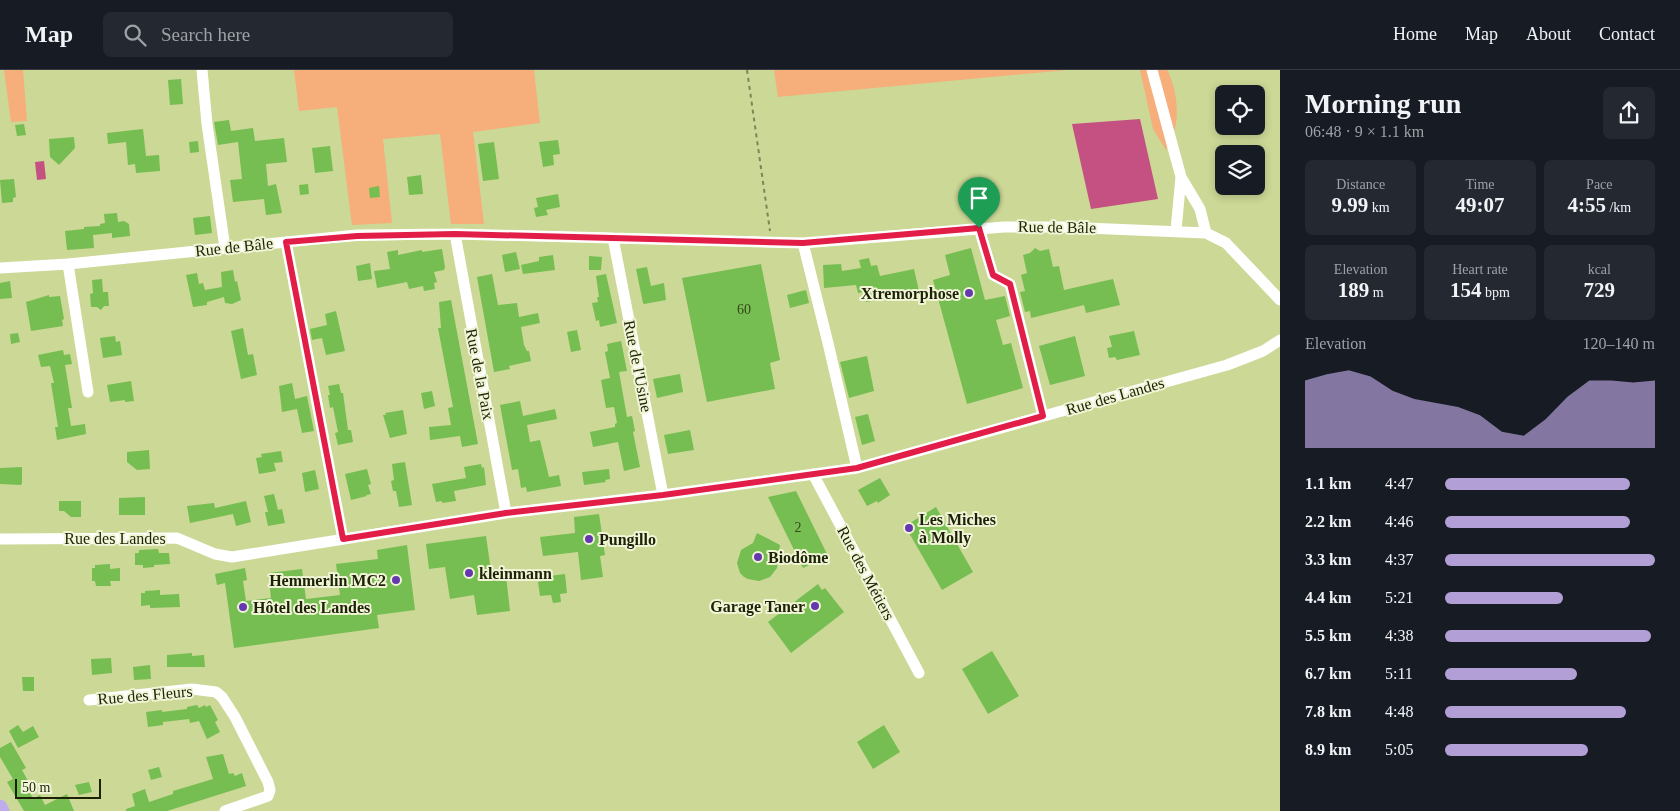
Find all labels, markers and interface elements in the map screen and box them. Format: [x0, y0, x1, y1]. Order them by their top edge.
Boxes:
search box [103, 12, 453, 57]
text: Map [25, 21, 73, 47]
icon: search [121, 21, 149, 49]
text: Search here [161, 24, 250, 45]
text: Home [1393, 24, 1437, 44]
text: Map [1465, 24, 1498, 44]
text: About [1526, 24, 1571, 44]
text: Contact [1599, 24, 1655, 44]
map controls [1215, 85, 1265, 195]
button: locate [1215, 85, 1265, 135]
button: share [1603, 87, 1655, 139]
text: Morning run [1305, 88, 1461, 119]
text: 06:48 · 9 × 1.1 km [1305, 123, 1424, 140]
button: layers [1215, 145, 1265, 195]
pin [958, 177, 1000, 228]
text: Distance [1336, 177, 1385, 192]
text: Time [1465, 177, 1495, 192]
text: Pace [1586, 177, 1613, 192]
icon: arrive [965, 184, 993, 212]
text: 9.99 [1332, 193, 1368, 217]
text: 49:07 [1455, 193, 1504, 217]
text: 4:55 [1567, 193, 1606, 217]
text: km [1368, 200, 1390, 215]
text: /km [1606, 200, 1631, 215]
street label: Rue de Bâle [1018, 218, 1096, 236]
street label: Rue de Bâle [194, 234, 274, 260]
text: Elevation [1334, 262, 1387, 277]
text: Heart rate [1452, 262, 1508, 277]
text: kcal [1588, 262, 1611, 277]
text: 189 [1338, 278, 1369, 302]
text: 154 [1450, 278, 1482, 302]
text: 729 [1584, 278, 1615, 302]
place label: Xtremorphose [861, 285, 959, 303]
text: m [1369, 285, 1384, 300]
text: bpm [1482, 285, 1510, 300]
marker: Xtremorphose [963, 287, 975, 299]
house number: 60 [737, 302, 751, 317]
street label: Rue de l'Usine [621, 318, 655, 414]
street label: Rue de la Paix [463, 327, 497, 421]
text: Elevation [1305, 335, 1366, 352]
text: 120–140 m [1583, 335, 1655, 352]
street label: Rue des Landes [1064, 374, 1166, 418]
text: 1.1 km [1305, 475, 1351, 492]
text: 4:47 [1385, 475, 1413, 492]
place label: Les Miches à Molly [919, 511, 996, 547]
text: 2.2 km [1305, 513, 1351, 530]
text: 4:46 [1385, 513, 1413, 530]
house number: 2 [795, 520, 802, 535]
marker: Les Miches à Molly [903, 522, 915, 534]
street label: Rue des Métiers [834, 523, 898, 623]
street label: Rue des Landes [64, 530, 166, 547]
place label: Pungillo [599, 531, 656, 549]
marker: Pungillo [583, 533, 595, 545]
place label: Biodôme [768, 549, 828, 566]
marker: Biodôme [752, 551, 764, 563]
text: 3.3 km [1305, 551, 1351, 568]
text: 4:37 [1385, 551, 1413, 568]
place label: kleinmann [479, 565, 552, 582]
marker: kleinmann [463, 567, 475, 579]
place label: Hemmerlin MC2 [269, 572, 386, 589]
marker: Hemmerlin MC2 [390, 574, 402, 586]
text: 4.4 km [1305, 589, 1351, 606]
text: 5:21 [1385, 589, 1413, 606]
place label: Garage Taner [710, 598, 805, 616]
place label: Hôtel des Landes [253, 599, 370, 616]
marker: Garage Taner [809, 600, 821, 612]
marker: Hôtel des Landes [237, 601, 249, 613]
text: 5.5 km [1305, 627, 1351, 644]
text: 4:38 [1385, 627, 1413, 644]
text: 6.7 km [1305, 665, 1351, 682]
text: 5:11 [1385, 665, 1413, 682]
street label: Rue des Fleurs [97, 682, 193, 708]
text: 7.8 km [1305, 703, 1351, 720]
text: 4:48 [1385, 703, 1413, 720]
text: 8.9 km [1305, 741, 1351, 758]
text: 5:05 [1385, 741, 1413, 758]
scale bar [15, 776, 101, 799]
text: 50 m [22, 780, 50, 795]

